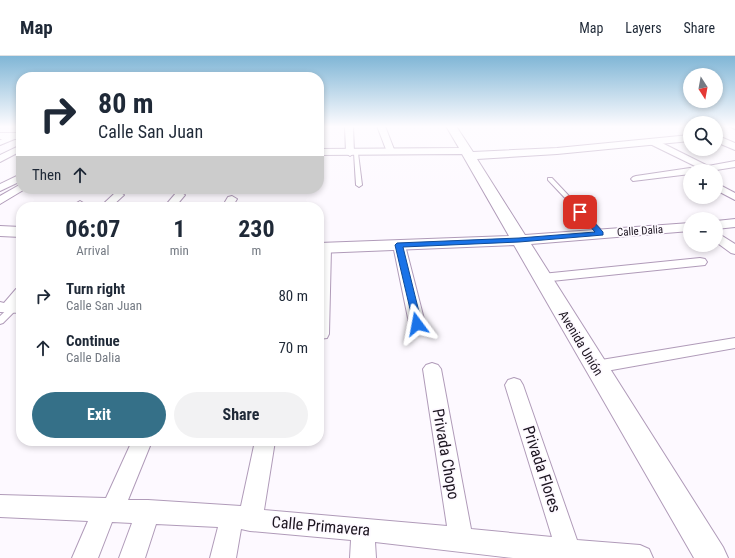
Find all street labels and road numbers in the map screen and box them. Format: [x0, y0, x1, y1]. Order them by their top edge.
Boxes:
street label: Calle Dalia [617, 223, 663, 239]
street label: Avenida Unión [556, 308, 606, 378]
street label: Privada Chopo [429, 407, 463, 501]
street label: Privada Flores [519, 423, 565, 515]
street label: Calle Primavera [271, 512, 371, 540]

